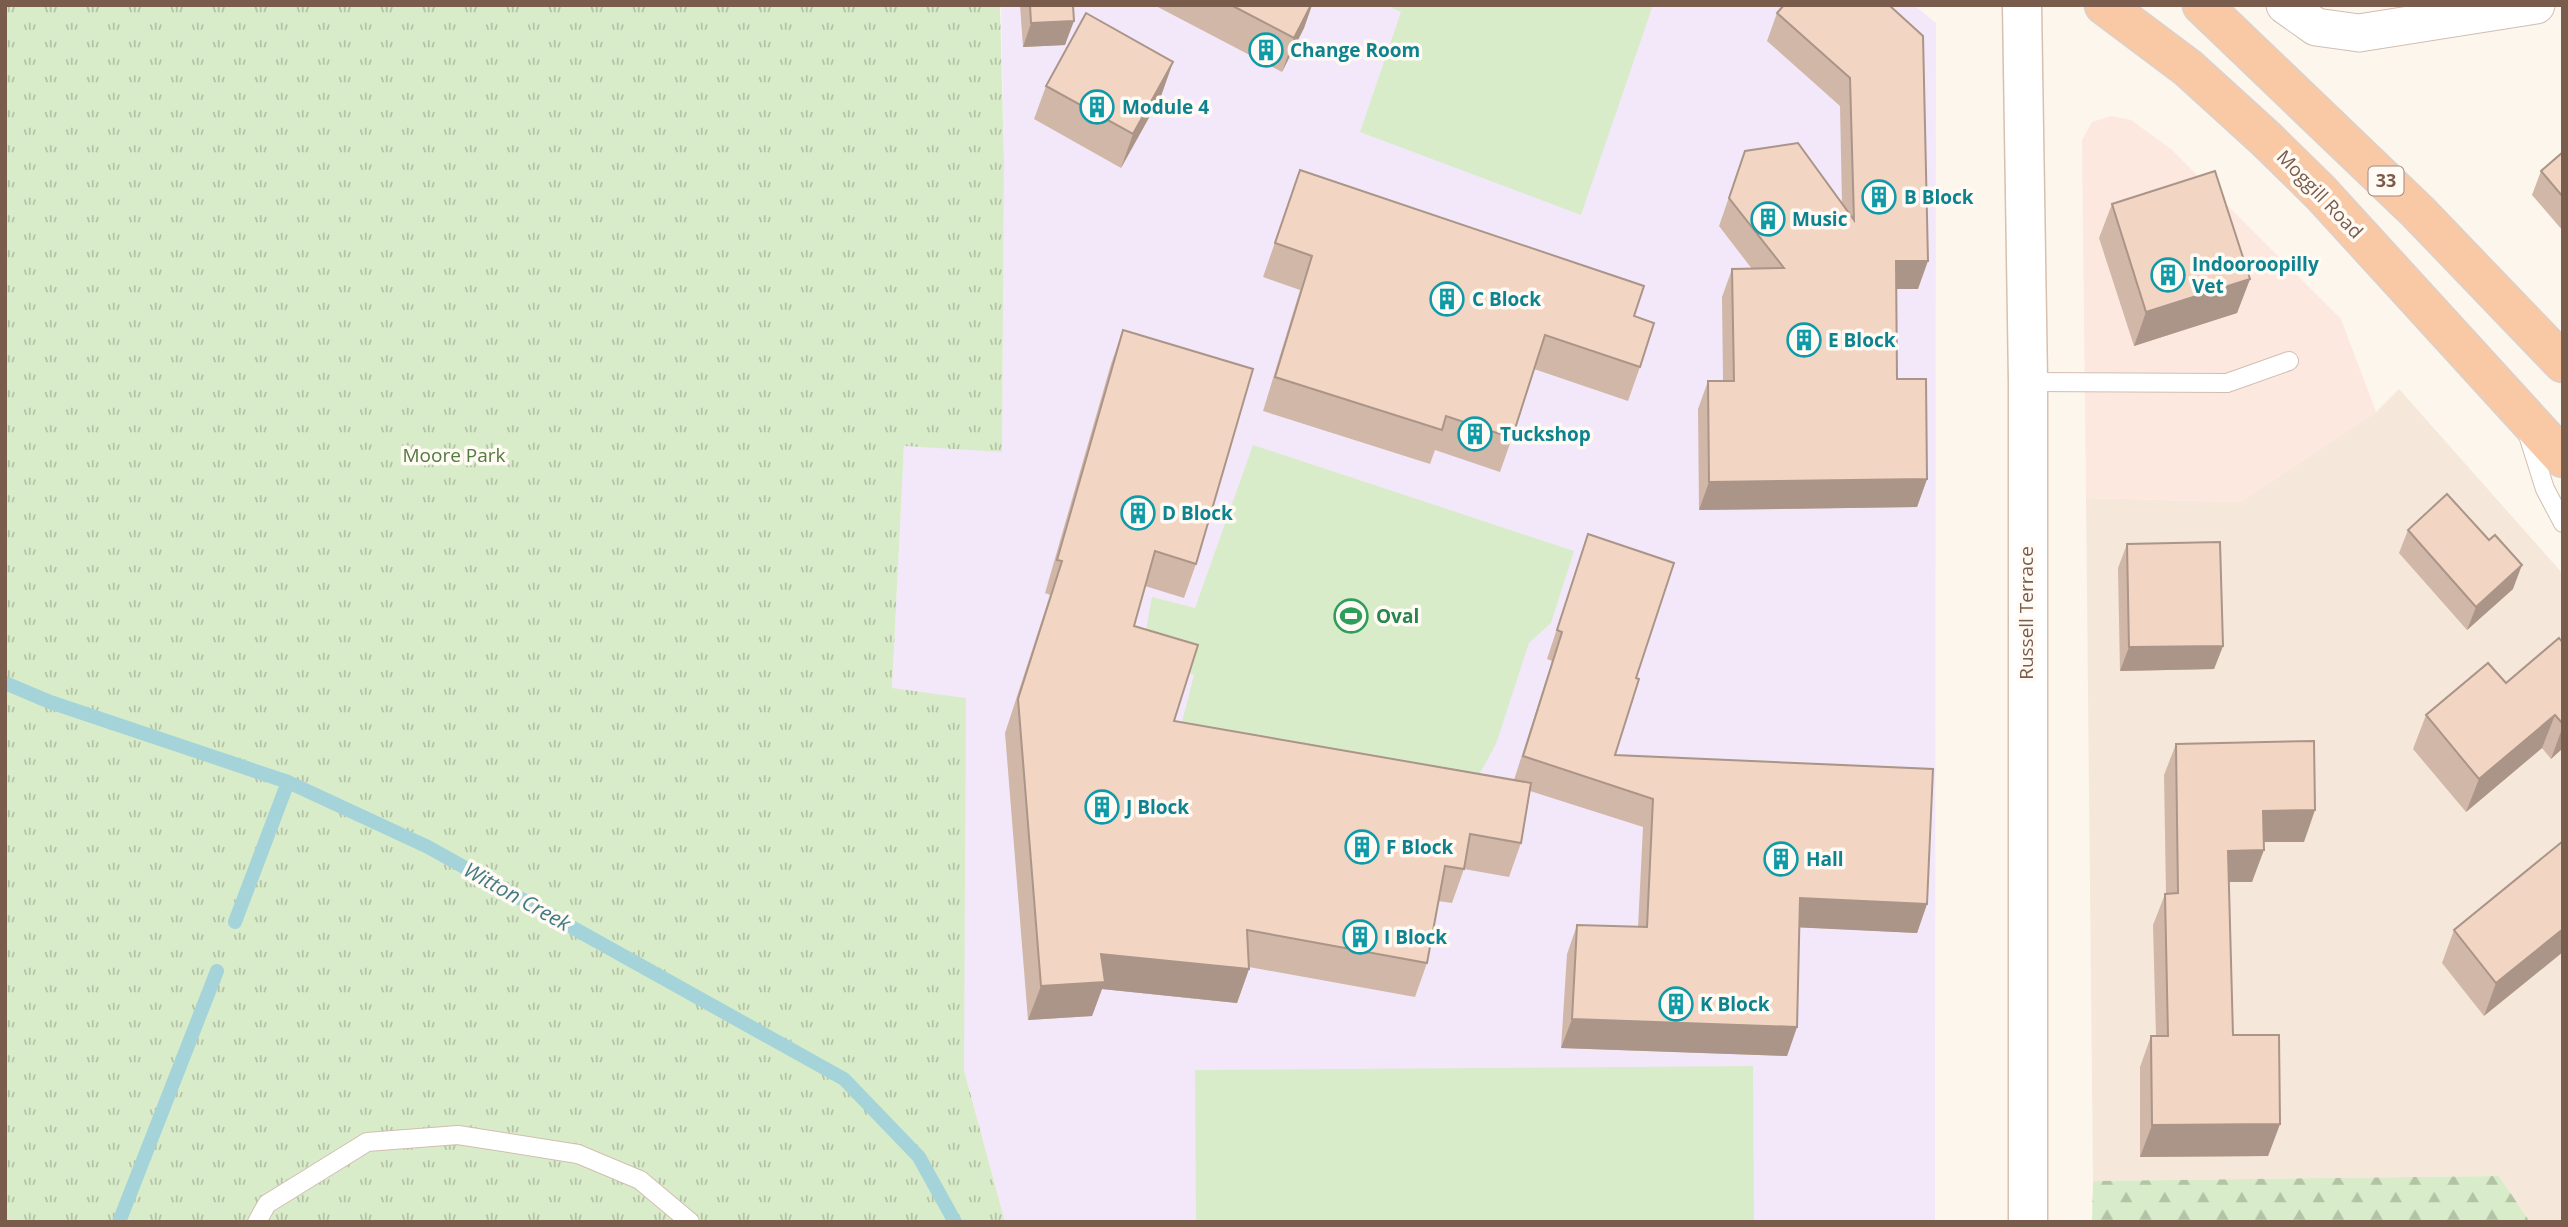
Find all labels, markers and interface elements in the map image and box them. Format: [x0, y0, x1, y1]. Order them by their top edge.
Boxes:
building icon: Change Room [1247, 31, 1285, 69]
place label: Change Room [1290, 37, 1420, 63]
building icon: Module 4 [1078, 88, 1116, 126]
place label: Module 4 [1122, 94, 1209, 120]
street label: Moggill Road [2271, 144, 2369, 244]
road number: 33 [2368, 166, 2404, 196]
building icon: B Block [1860, 178, 1898, 216]
place label: B Block [1904, 184, 1974, 210]
building icon: Music [1749, 200, 1787, 238]
place label: Music [1792, 206, 1848, 232]
place label: Indooroopilly Vet [2192, 251, 2319, 299]
building icon: Indooroopilly Vet [2149, 256, 2187, 294]
building icon: C Block [1428, 280, 1466, 318]
place label: C Block [1472, 286, 1541, 312]
building icon: E Block [1785, 321, 1823, 359]
place label: E Block [1828, 327, 1896, 353]
building icon: Tuckshop [1456, 415, 1494, 453]
place label: Tuckshop [1500, 421, 1591, 447]
park label: Moore Park [402, 442, 506, 468]
building icon: D Block [1119, 494, 1157, 532]
place label: D Block [1162, 500, 1233, 526]
street label: Russell Terrace [2013, 546, 2039, 680]
sports icon: Oval [1332, 597, 1370, 635]
place label: Oval [1376, 603, 1419, 629]
building icon: J Block [1083, 788, 1121, 826]
place label: J Block [1124, 794, 1189, 820]
building icon: F Block [1343, 828, 1381, 866]
place label: F Block [1386, 834, 1453, 860]
building icon: Hall [1762, 840, 1800, 878]
place label: Hall [1806, 846, 1844, 872]
water label: Witton Creek [459, 855, 577, 937]
building icon: I Block [1341, 918, 1379, 956]
place label: I Block [1384, 924, 1447, 950]
building icon: K Block [1657, 985, 1695, 1023]
place label: K Block [1700, 991, 1770, 1017]

